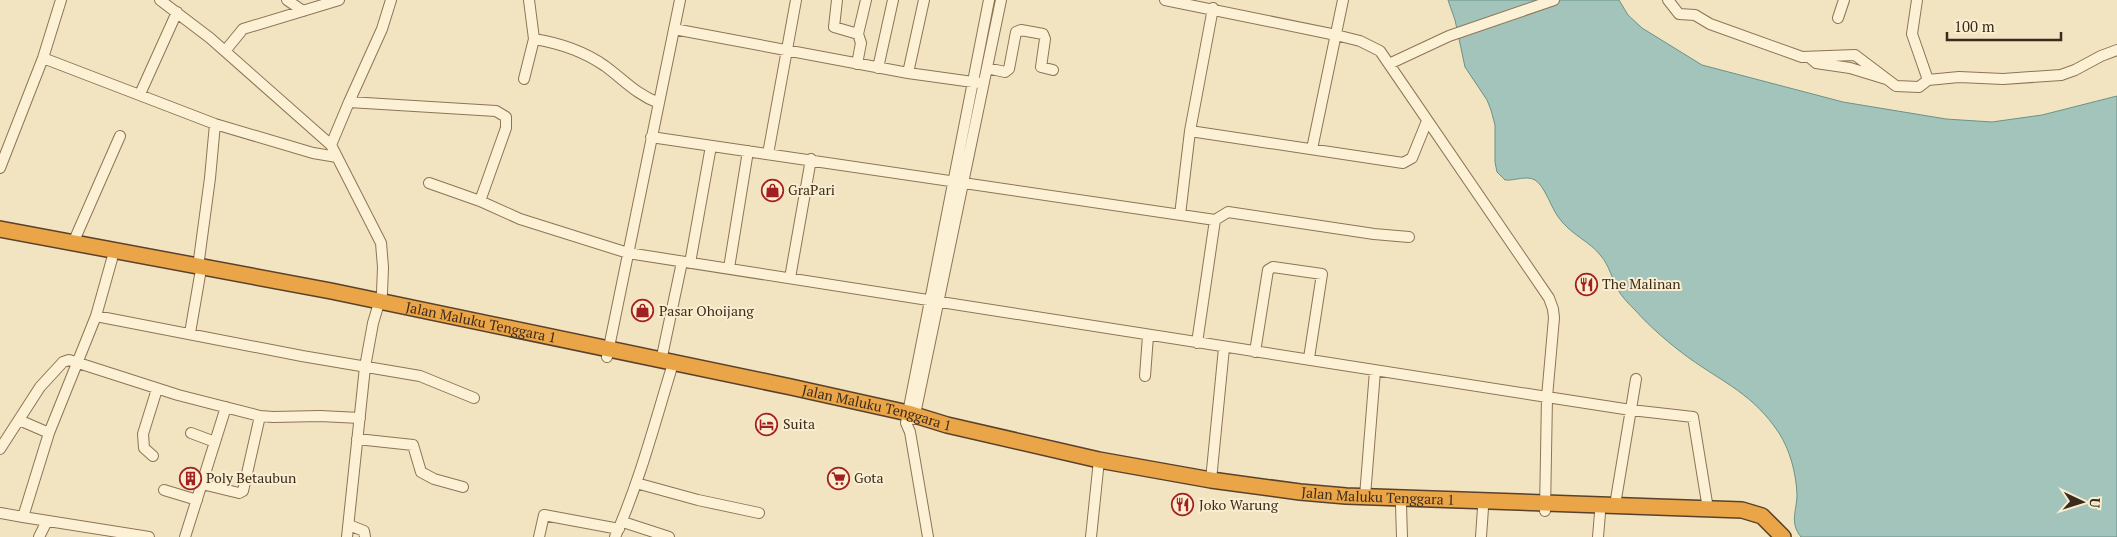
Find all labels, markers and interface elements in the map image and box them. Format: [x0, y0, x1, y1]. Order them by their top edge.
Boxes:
scale bar [1947, 10, 2061, 42]
text: 100 m [1954, 16, 1995, 36]
shop icon: GraPari [760, 178, 784, 202]
place label: GraPari [788, 180, 835, 199]
restaurant icon: The Malinan [1574, 272, 1598, 296]
place label: The Malinan [1602, 274, 1681, 293]
street label: Jalan Maluku Tenggara 1 [404, 297, 558, 347]
shop icon: Pasar Ohoijang [631, 299, 655, 323]
place label: Pasar Ohoijang [659, 301, 754, 320]
street label: Jalan Maluku Tenggara 1 [800, 380, 954, 435]
hotel icon: Suita [755, 412, 779, 436]
place label: Suita [783, 414, 815, 433]
building icon: Poly Betaubun [178, 466, 202, 490]
supermarket icon: Gota [826, 466, 850, 490]
place label: Poly Betaubun [206, 468, 297, 487]
place label: Gota [854, 468, 883, 487]
north arrow [2057, 477, 2107, 527]
street label: Jalan Maluku Tenggara 1 [1301, 482, 1455, 509]
restaurant icon: Joko Warung [1171, 493, 1195, 517]
place label: Joko Warung [1199, 495, 1279, 514]
text: U [2086, 497, 2105, 509]

